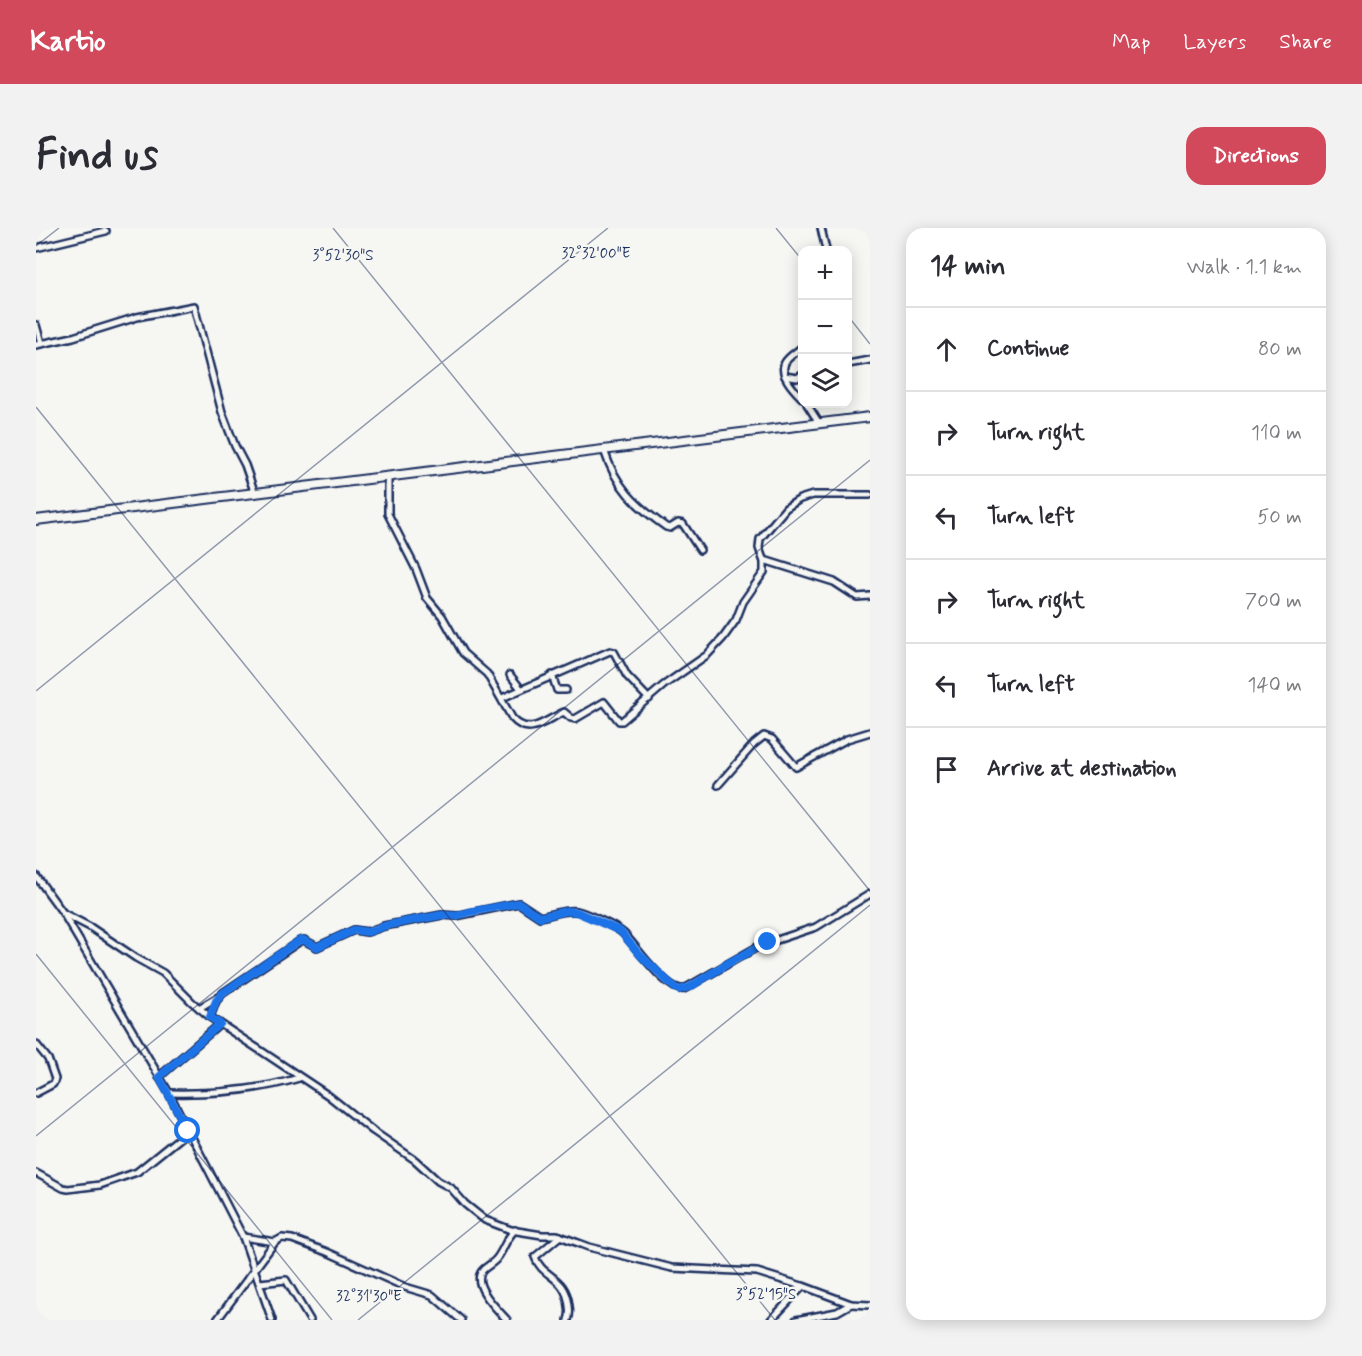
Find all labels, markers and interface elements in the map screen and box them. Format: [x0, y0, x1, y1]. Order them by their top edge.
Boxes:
text: Kartio [30, 24, 106, 61]
text: Map [1112, 28, 1150, 56]
text: Layers [1183, 28, 1246, 56]
text: Share [1279, 28, 1332, 56]
button: Directions [1186, 127, 1326, 185]
text: Find us [36, 129, 158, 184]
text: 32°32'00"E [562, 244, 631, 264]
text: 3°52'30"S [312, 246, 374, 266]
map controls [798, 246, 852, 408]
button: + [798, 246, 852, 300]
text: 14 min [930, 250, 1006, 284]
text: Walk · 1.1 km [1187, 254, 1302, 281]
button: − [798, 300, 852, 354]
icon: ahead [930, 333, 963, 366]
text: Continue [987, 335, 1069, 363]
text: 80 m [1258, 336, 1302, 363]
button: layers [798, 354, 852, 408]
icon: right [930, 417, 963, 450]
text: Turn right [987, 419, 1085, 447]
text: 110 m [1251, 420, 1302, 447]
icon: left [930, 501, 963, 534]
text: Turn left [987, 503, 1075, 531]
text: 50 m [1257, 504, 1302, 531]
icon: right [930, 585, 963, 618]
text: Turn right [987, 587, 1085, 615]
text: 700 m [1245, 588, 1302, 615]
icon: left [930, 669, 963, 702]
text: Turn left [987, 671, 1075, 699]
text: 140 m [1248, 672, 1302, 699]
icon: arrive [930, 753, 963, 786]
text: Arrive at destination [987, 755, 1177, 783]
route end [754, 928, 780, 954]
route start [174, 1117, 200, 1143]
text: 3°52'15"S [736, 1285, 796, 1305]
text: 32°31'30"E [336, 1287, 402, 1307]

